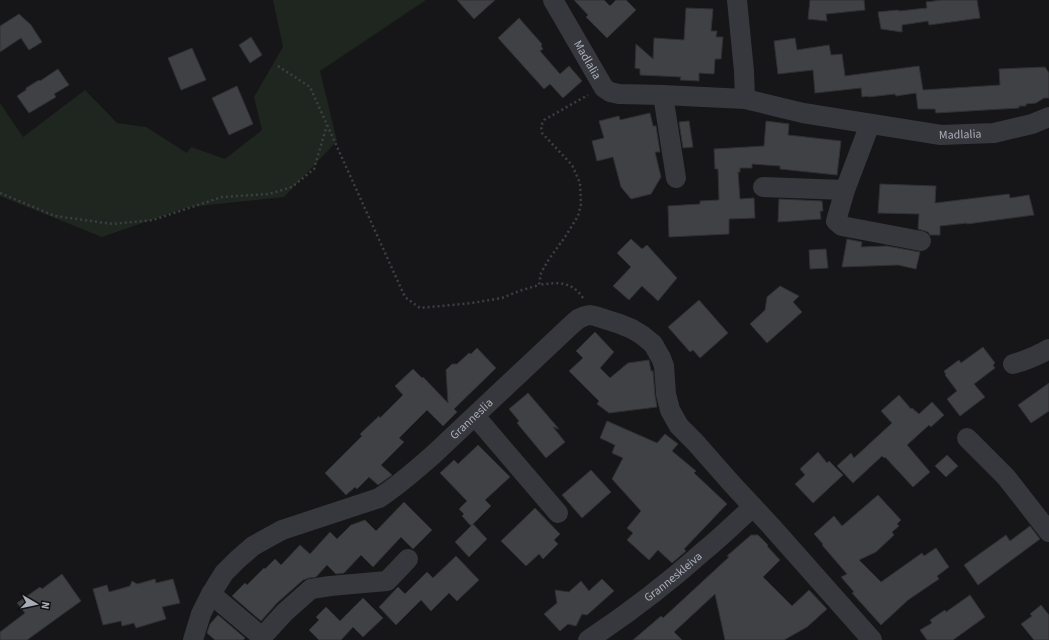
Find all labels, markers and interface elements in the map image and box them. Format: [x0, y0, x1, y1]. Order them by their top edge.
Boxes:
street label: Madlalia [570, 37, 606, 82]
street label: Madlalia [939, 125, 982, 144]
street label: Granneslia [446, 394, 497, 443]
street label: Granneskleiva [640, 548, 706, 606]
north arrow [16, 584, 56, 624]
text: N [37, 601, 53, 610]

